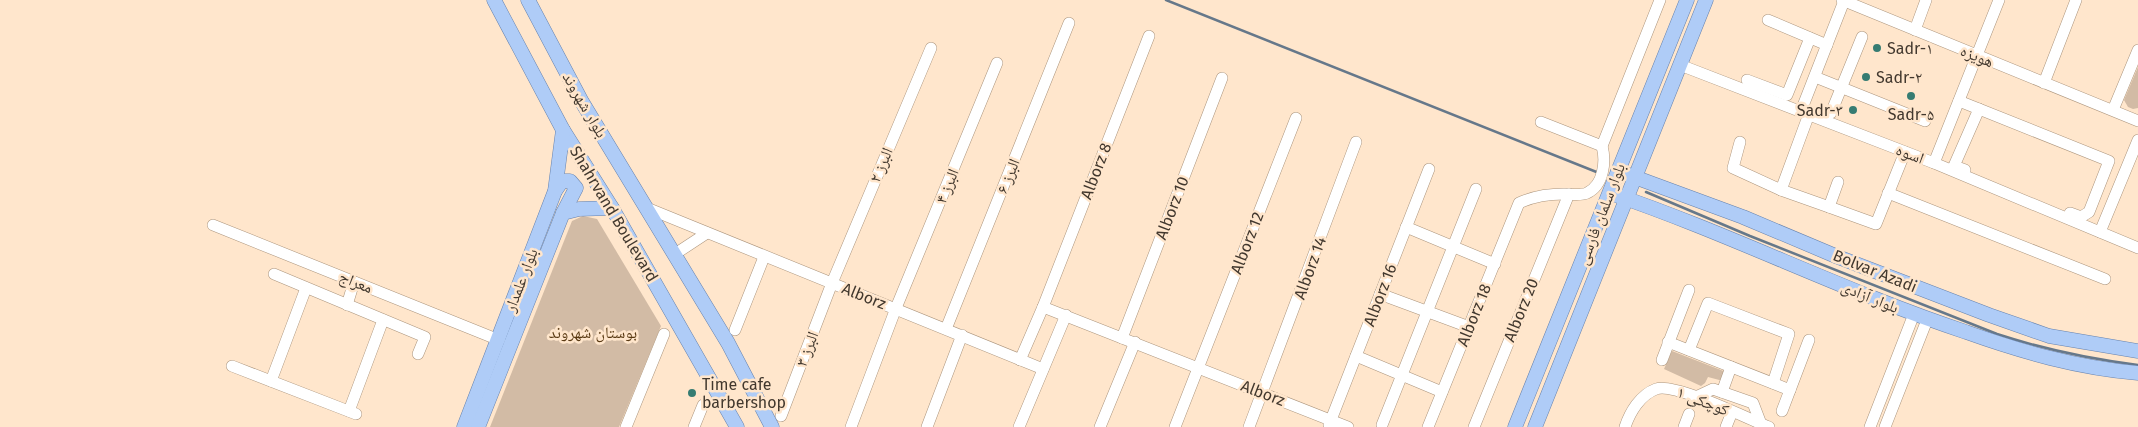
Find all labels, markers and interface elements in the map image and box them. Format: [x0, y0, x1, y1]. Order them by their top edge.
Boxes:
place label: Sadr-۱ [1887, 39, 1933, 58]
street label: هویزه [1958, 41, 1996, 71]
marker: Sadr-۱ [1871, 42, 1883, 54]
place label: Sadr-۲ [1876, 68, 1922, 87]
street label: بلوار شهروند [559, 69, 611, 141]
marker: Sadr-۲ [1860, 71, 1872, 83]
marker: Sadr-۵ [1905, 90, 1917, 102]
place label: Sadr-۳ [1797, 101, 1843, 120]
marker: Sadr-۳ [1847, 104, 1859, 116]
place label: Sadr-۵ [1888, 105, 1934, 124]
street label: Alborz 8 [1077, 140, 1115, 202]
street label: اسوه [1893, 140, 1927, 168]
street label: Shahrvand Boulevard [566, 143, 662, 285]
street label: البرز ۲ [865, 145, 897, 185]
street label: البرز ۶ [992, 156, 1024, 196]
street label: بلوار سلمان فارسی [1573, 161, 1630, 268]
street label: البرز ۴ [931, 166, 963, 206]
street label: Alborz 10 [1151, 174, 1193, 242]
street label: Alborz 12 [1227, 209, 1268, 277]
street label: Alborz 14 [1290, 234, 1330, 302]
street label: بلوار علمدار [500, 246, 542, 315]
street label: Bolvar Azadi [1830, 246, 1920, 296]
street label: Alborz 16 [1359, 261, 1401, 329]
street label: معراج [336, 267, 375, 298]
street label: Alborz 20 [1500, 275, 1542, 345]
street label: بلوار آزادی [1838, 277, 1902, 318]
street label: Alborz [839, 279, 889, 313]
street label: Alborz 18 [1453, 281, 1495, 349]
park label: بوستان شهروند [549, 323, 637, 343]
street label: البرز ۳ [792, 329, 822, 369]
place label: Time cafe barbershop [702, 375, 786, 412]
street label: Alborz [1238, 376, 1288, 410]
street label: کوچکی ۱ [1674, 382, 1732, 421]
marker: Time cafe barbershop [686, 387, 698, 399]

